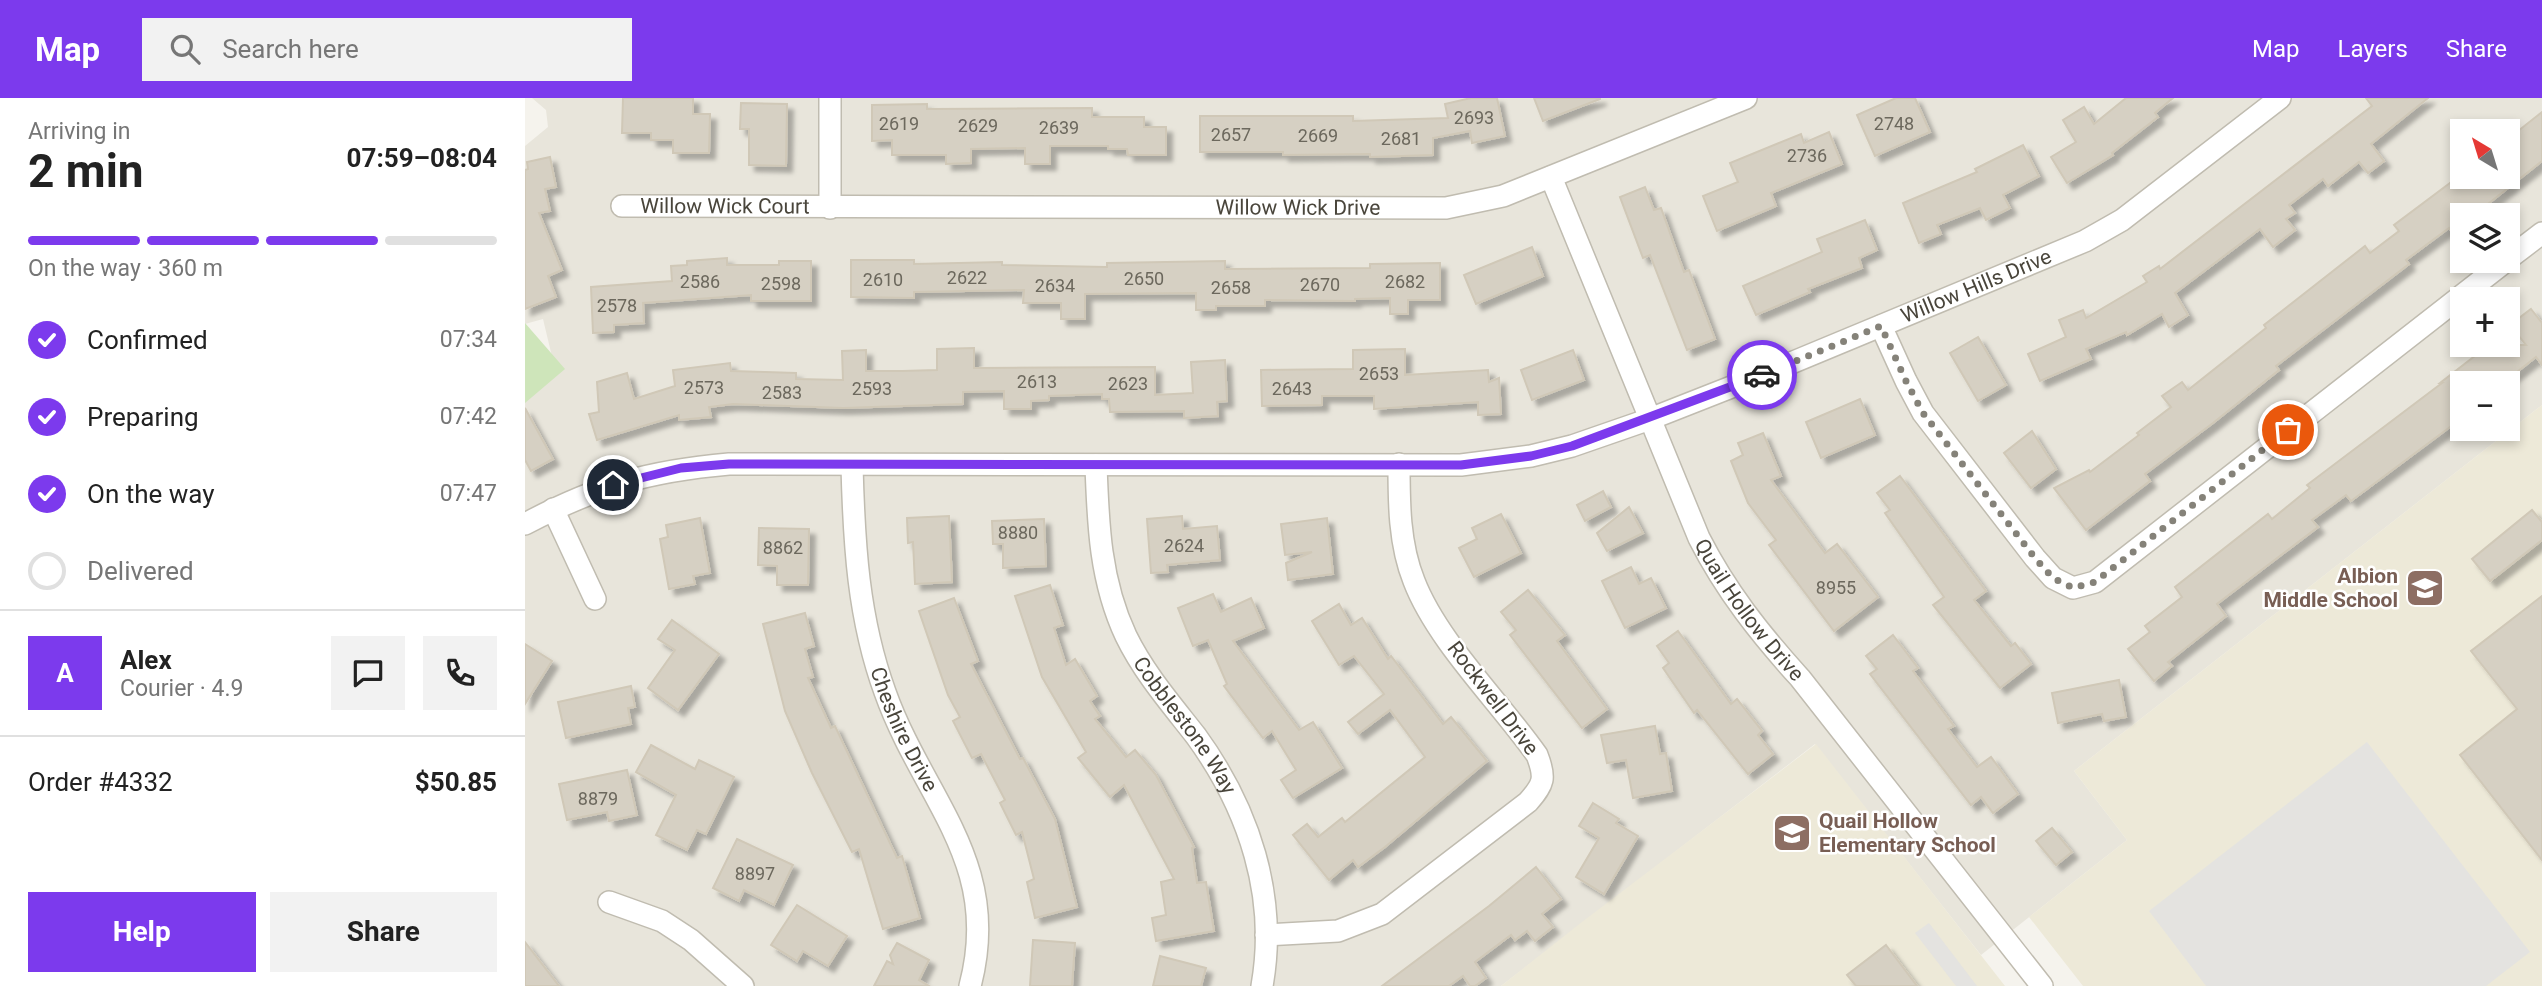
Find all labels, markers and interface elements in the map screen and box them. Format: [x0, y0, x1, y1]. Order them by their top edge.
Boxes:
search box [142, 18, 632, 81]
text: Map [35, 30, 100, 69]
icon: search [166, 30, 204, 68]
text: Search here [222, 34, 359, 64]
text: Map [2252, 35, 2300, 63]
text: Layers [2338, 35, 2408, 63]
text: Share [2446, 35, 2507, 63]
house number: 2693 [1454, 107, 1494, 128]
house number: 2619 [879, 113, 919, 134]
house number: 2748 [1874, 113, 1914, 134]
house number: 2629 [958, 115, 998, 136]
house number: 2639 [1039, 117, 1079, 138]
text: Arriving in [28, 118, 131, 145]
north arrow [2450, 119, 2520, 189]
map controls [2450, 119, 2520, 441]
house number: 2657 [1211, 124, 1251, 145]
house number: 2669 [1298, 125, 1338, 146]
house number: 2681 [1381, 128, 1421, 149]
text: 07:59–08:04 [347, 143, 497, 173]
text: 2 min [28, 144, 144, 198]
house number: 2736 [1787, 145, 1827, 166]
street label: Willow Wick Court [640, 194, 810, 218]
street label: Willow Wick Drive [1216, 195, 1380, 220]
button: layers [2450, 203, 2520, 273]
street label: Willow Hills Drive [1898, 244, 2055, 328]
text: On the way · 360 m [28, 255, 223, 282]
house number: 2622 [947, 267, 987, 288]
house number: 2650 [1124, 268, 1164, 289]
house number: 2610 [863, 269, 903, 290]
house number: 2586 [680, 271, 720, 292]
house number: 2682 [1385, 271, 1425, 292]
house number: 2598 [761, 273, 801, 294]
house number: 2670 [1300, 274, 1340, 295]
house number: 2634 [1035, 275, 1075, 296]
house number: 2658 [1211, 277, 1251, 298]
button: + [2450, 287, 2520, 357]
house number: 2578 [597, 295, 637, 316]
icon: check [28, 321, 66, 359]
text: Confirmed [87, 325, 208, 355]
text: 07:34 [440, 326, 497, 353]
courier [1727, 340, 1797, 410]
icon: car [1743, 356, 1781, 394]
house number: 2653 [1359, 363, 1399, 384]
house number: 2613 [1017, 371, 1057, 392]
button: − [2450, 371, 2520, 441]
house number: 2623 [1108, 373, 1148, 394]
house number: 2573 [684, 377, 724, 398]
house number: 2593 [852, 378, 892, 399]
house number: 2643 [1272, 378, 1312, 399]
house number: 2583 [762, 382, 802, 403]
icon: check [28, 398, 66, 436]
pin [2258, 400, 2318, 460]
text: Preparing [87, 402, 199, 432]
text: 07:42 [440, 403, 497, 430]
icon: bag [2269, 411, 2307, 449]
pin [583, 455, 643, 515]
icon: home [594, 466, 632, 504]
icon: check [28, 475, 66, 513]
text: On the way [87, 479, 215, 509]
text: 07:47 [440, 480, 497, 507]
house number: 8880 [998, 522, 1038, 543]
house number: 2624 [1164, 535, 1204, 556]
street label: Quail Hollow Drive [1690, 535, 1809, 686]
house number: 8862 [763, 537, 803, 558]
text: Delivered [87, 556, 194, 586]
place label: Albion Middle School [2263, 564, 2398, 612]
school or university icon: Albion Middle School [2404, 567, 2446, 609]
house number: 8955 [1816, 577, 1856, 598]
button: chat [331, 636, 405, 710]
button: phone [423, 636, 497, 710]
street label: Rockwell Drive [1442, 636, 1544, 760]
text: Alex [120, 645, 172, 675]
street label: Cobblestone Way [1128, 652, 1241, 798]
text: A [56, 658, 74, 688]
street label: Cheshire Drive [865, 664, 943, 796]
text: Courier · 4.9 [120, 675, 243, 702]
text: Order #4332 [28, 767, 173, 797]
text: $50.85 [415, 767, 497, 797]
house number: 8879 [578, 788, 618, 809]
place label: Quail Hollow Elementary School [1819, 809, 1996, 857]
school or university icon: Quail Hollow Elementary School [1771, 812, 1813, 854]
house number: 8897 [735, 863, 775, 884]
button: Help [28, 892, 256, 972]
button: Share [270, 892, 497, 972]

